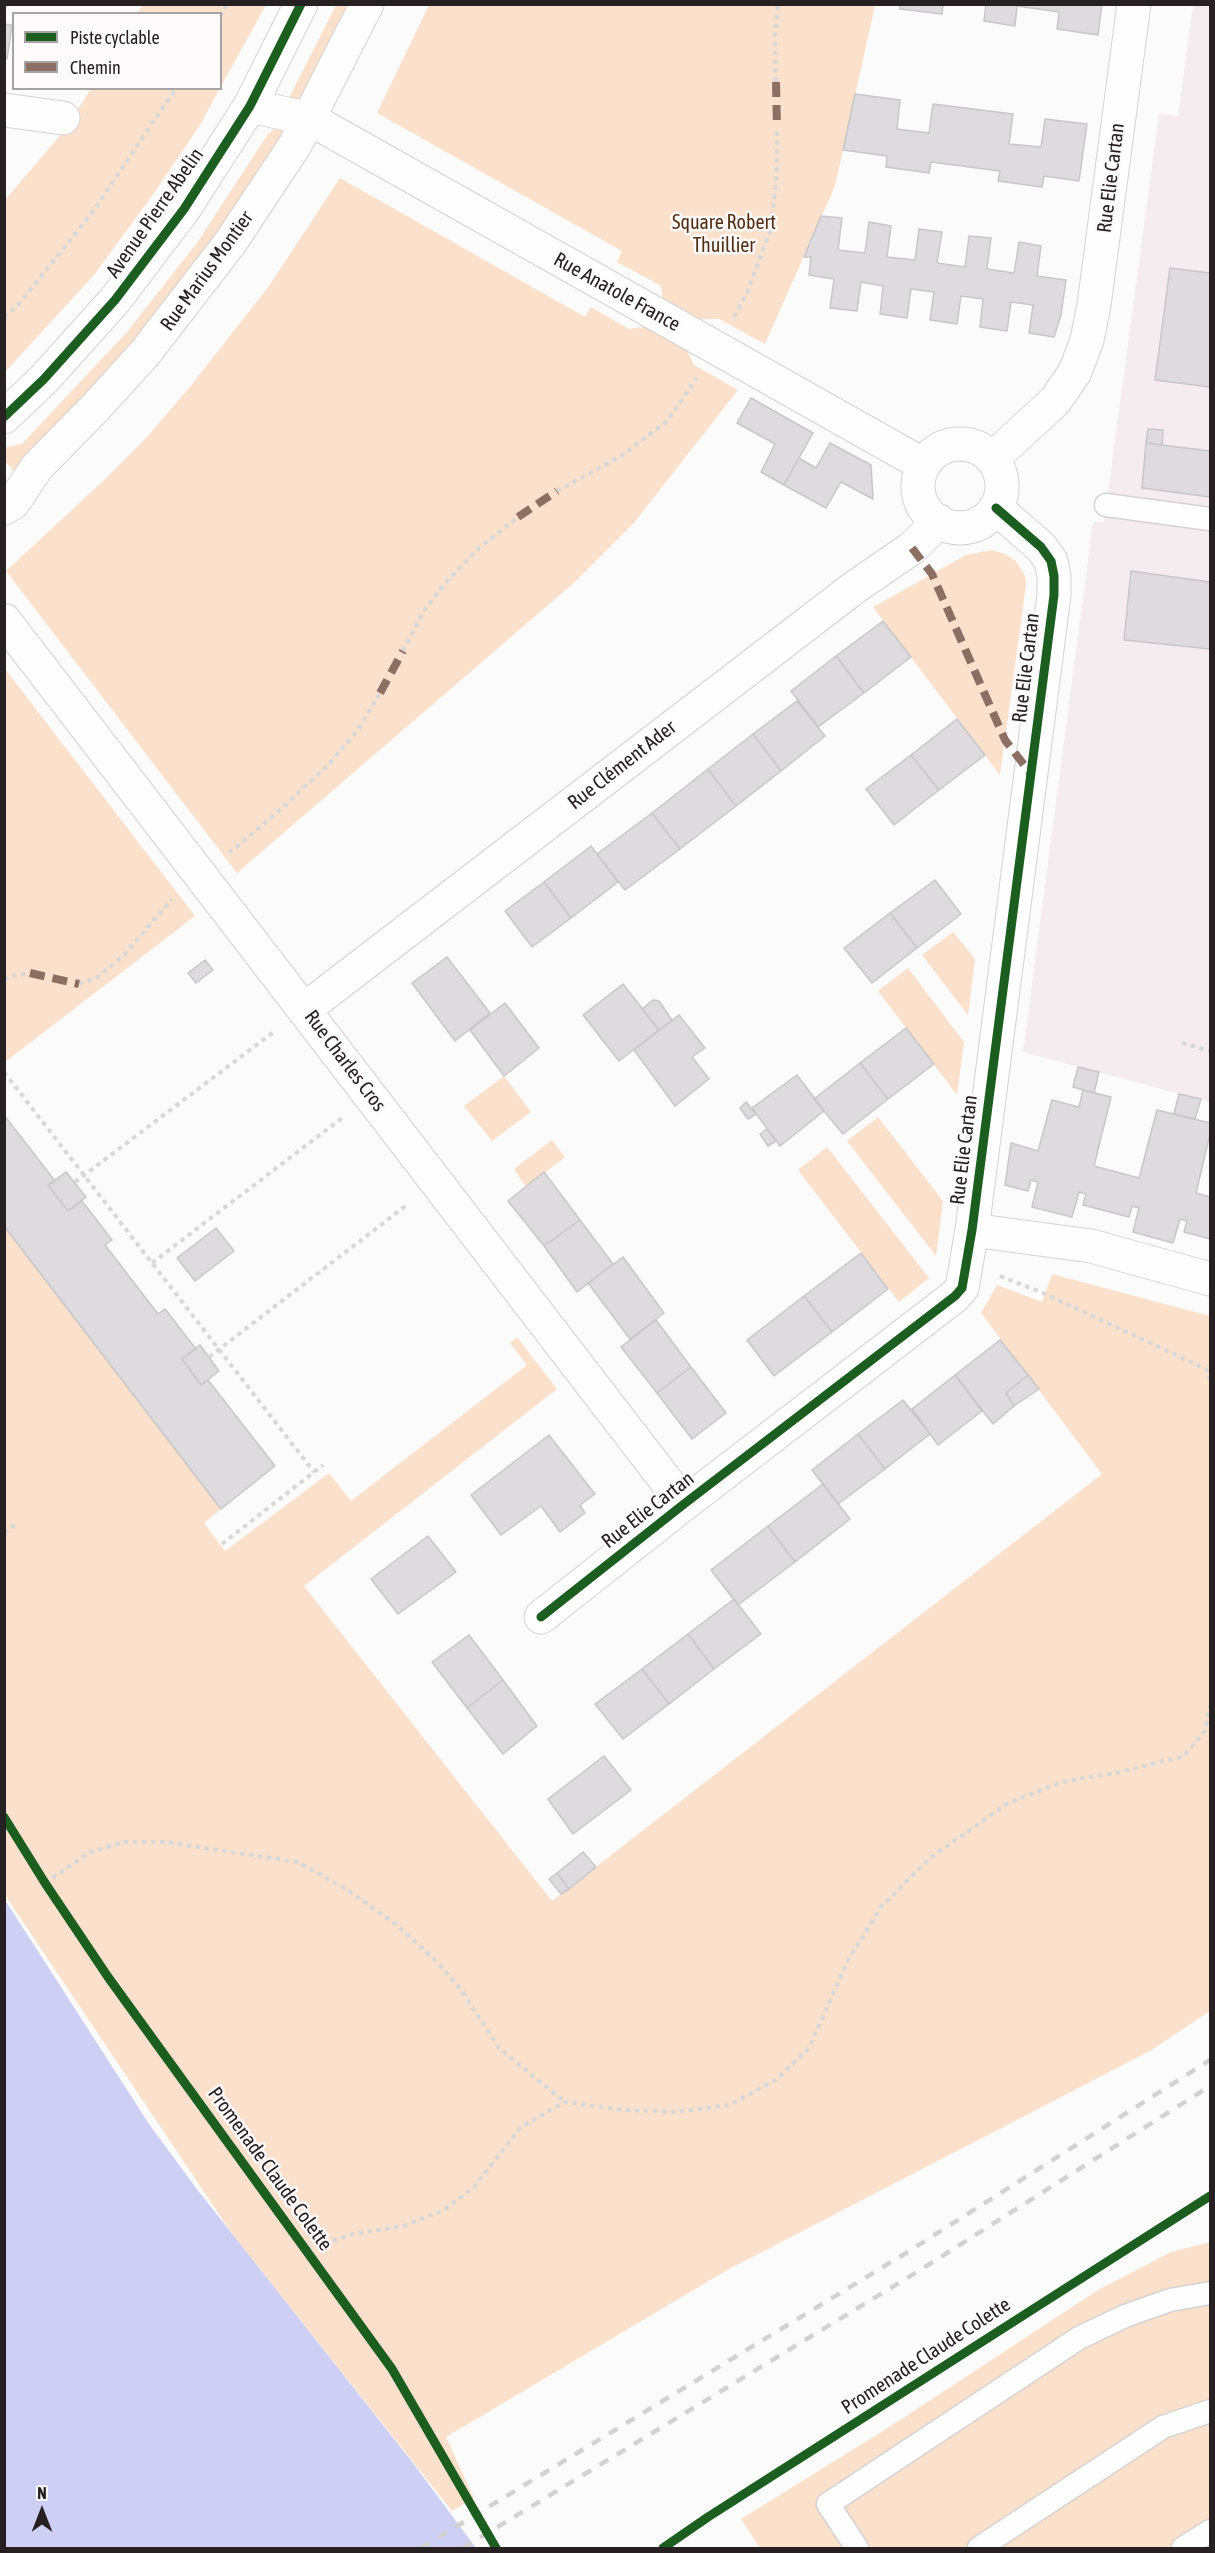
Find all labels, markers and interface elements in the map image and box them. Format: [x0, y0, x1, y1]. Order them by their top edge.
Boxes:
legend [12, 12, 222, 90]
text: Piste cyclable [70, 27, 160, 48]
text: Chemin [70, 57, 121, 78]
street label: Rue Elie Cartan [1092, 122, 1130, 234]
street label: Avenue Pierre Abelin [101, 144, 209, 282]
street label: Rue Marius Montier [156, 207, 258, 335]
park label: Square Robert Thuillier [672, 211, 776, 258]
street label: Rue Anatole France [550, 247, 684, 337]
street label: Rue Elie Cartan [1007, 612, 1045, 724]
street label: Rue Clément Ader [563, 715, 681, 815]
street label: Rue Charles Cros [299, 1006, 391, 1116]
street label: Rue Elie Cartan [945, 1094, 983, 1206]
street label: Rue Elie Cartan [597, 1467, 699, 1553]
street label: Promenade Claude Colette [203, 2082, 337, 2256]
street label: Promenade Claude Colette [837, 2292, 1015, 2420]
north arrow [12, 2481, 72, 2541]
text: N [37, 2484, 47, 2502]

